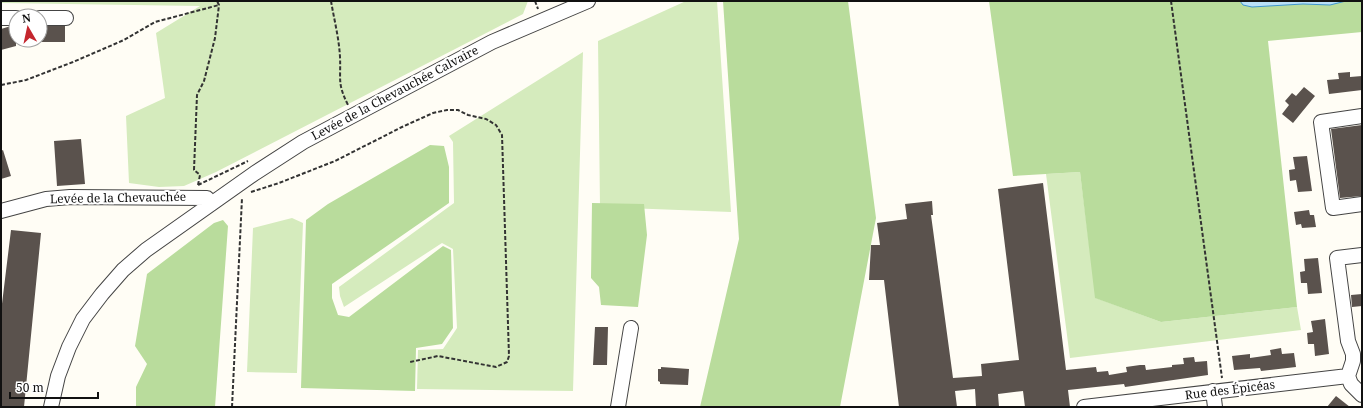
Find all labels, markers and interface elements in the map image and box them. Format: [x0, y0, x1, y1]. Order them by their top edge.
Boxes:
north arrow [8, 8, 48, 48]
text: N [21, 9, 32, 26]
street label: Levée de la Chevauchée Calvaire [308, 41, 481, 144]
street label: Levée de la Chevauchée [50, 188, 186, 207]
scale bar [10, 374, 98, 400]
street label: Rue des Épicéas [1184, 376, 1276, 403]
text: 50 m [16, 379, 44, 396]

